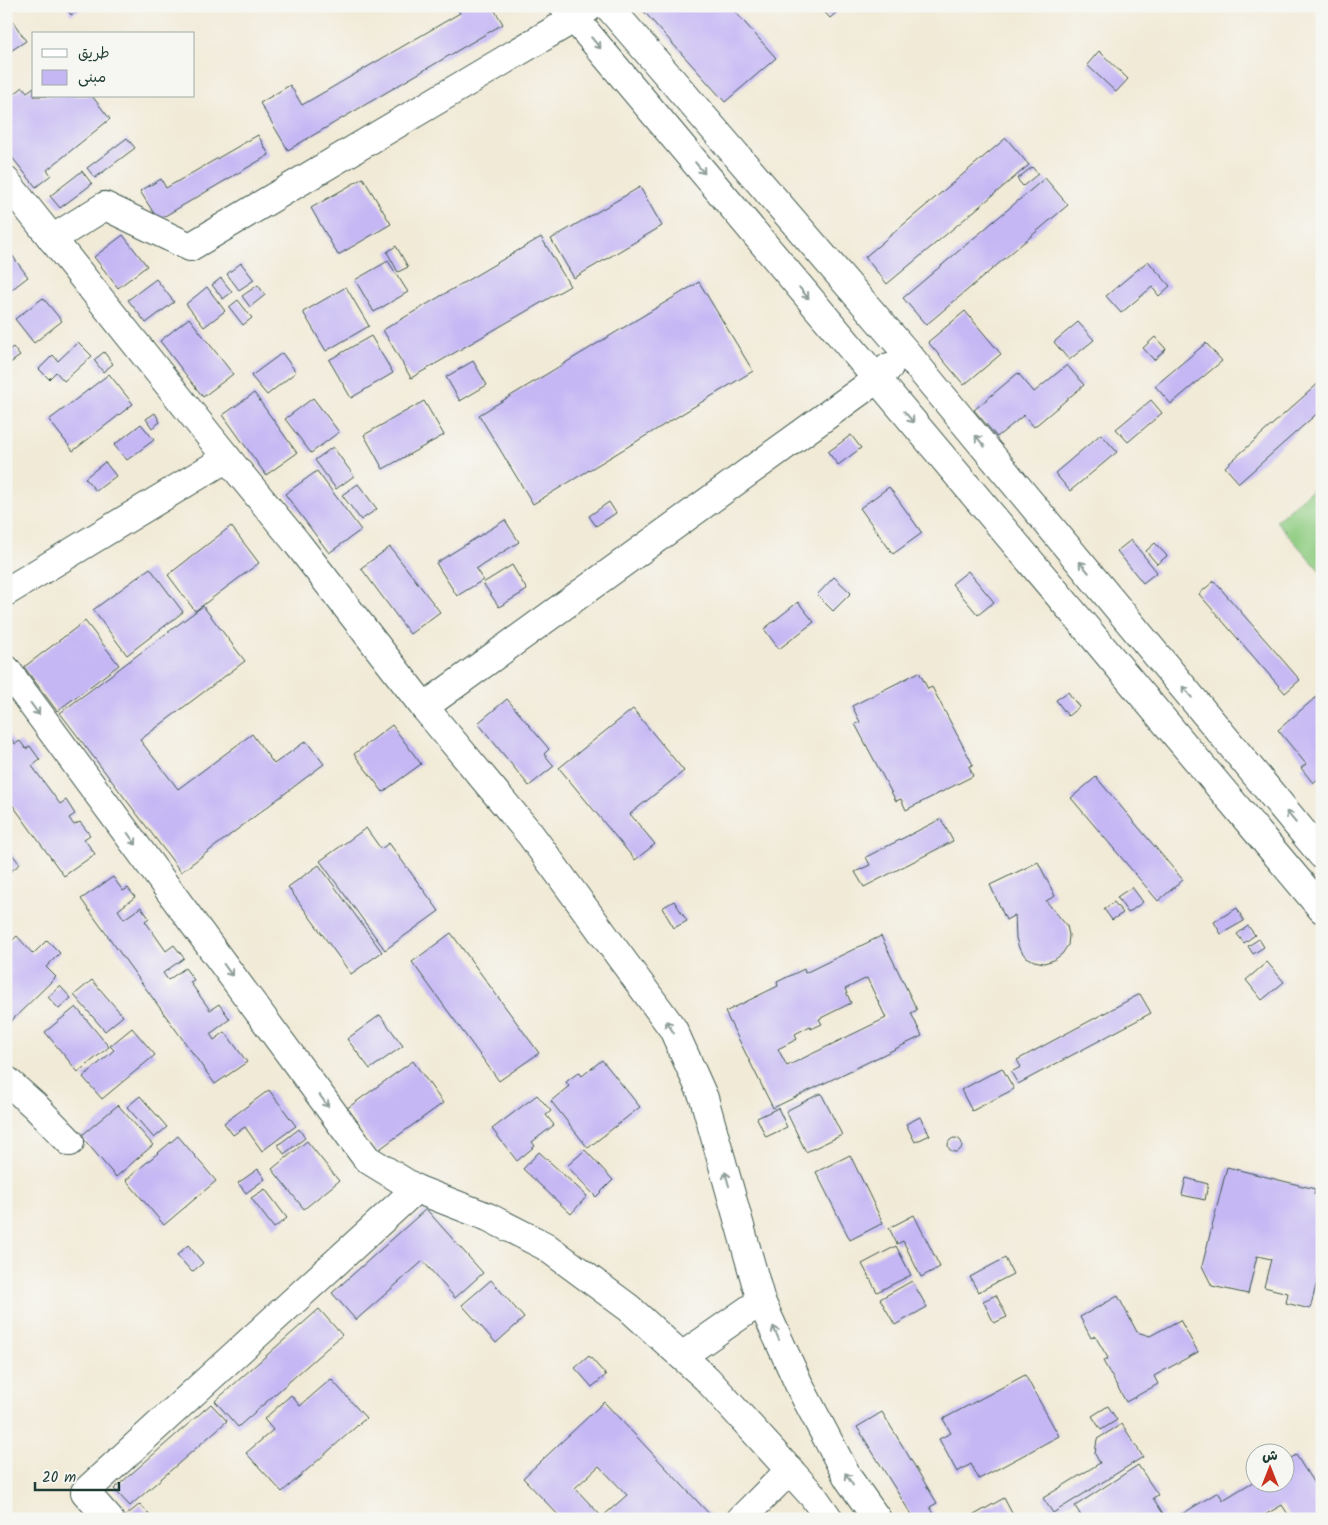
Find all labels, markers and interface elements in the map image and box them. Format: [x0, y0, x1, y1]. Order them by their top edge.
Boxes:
legend [32, 32, 195, 98]
one-way arrow [590, 37, 602, 50]
text: طريق [78, 42, 110, 66]
text: مبنى [78, 66, 106, 90]
one-way arrow [695, 161, 706, 174]
one-way arrow [799, 286, 810, 299]
one-way arrow [903, 411, 914, 424]
one-way arrow [974, 435, 986, 448]
one-way arrow [1078, 560, 1089, 573]
one-way arrow [1182, 686, 1193, 699]
one-way arrow [30, 702, 40, 716]
one-way arrow [1285, 811, 1296, 824]
one-way arrow [126, 832, 137, 845]
one-way arrow [223, 963, 233, 977]
one-way arrow [665, 1021, 675, 1035]
one-way arrow [319, 1094, 330, 1107]
one-way arrow [722, 1171, 731, 1187]
one-way arrow [771, 1326, 781, 1341]
north arrow [1246, 1442, 1296, 1492]
text: ش [1262, 1445, 1278, 1467]
scale bar [35, 1460, 119, 1492]
text: 20 m [42, 1466, 76, 1490]
one-way arrow [843, 1472, 853, 1486]

